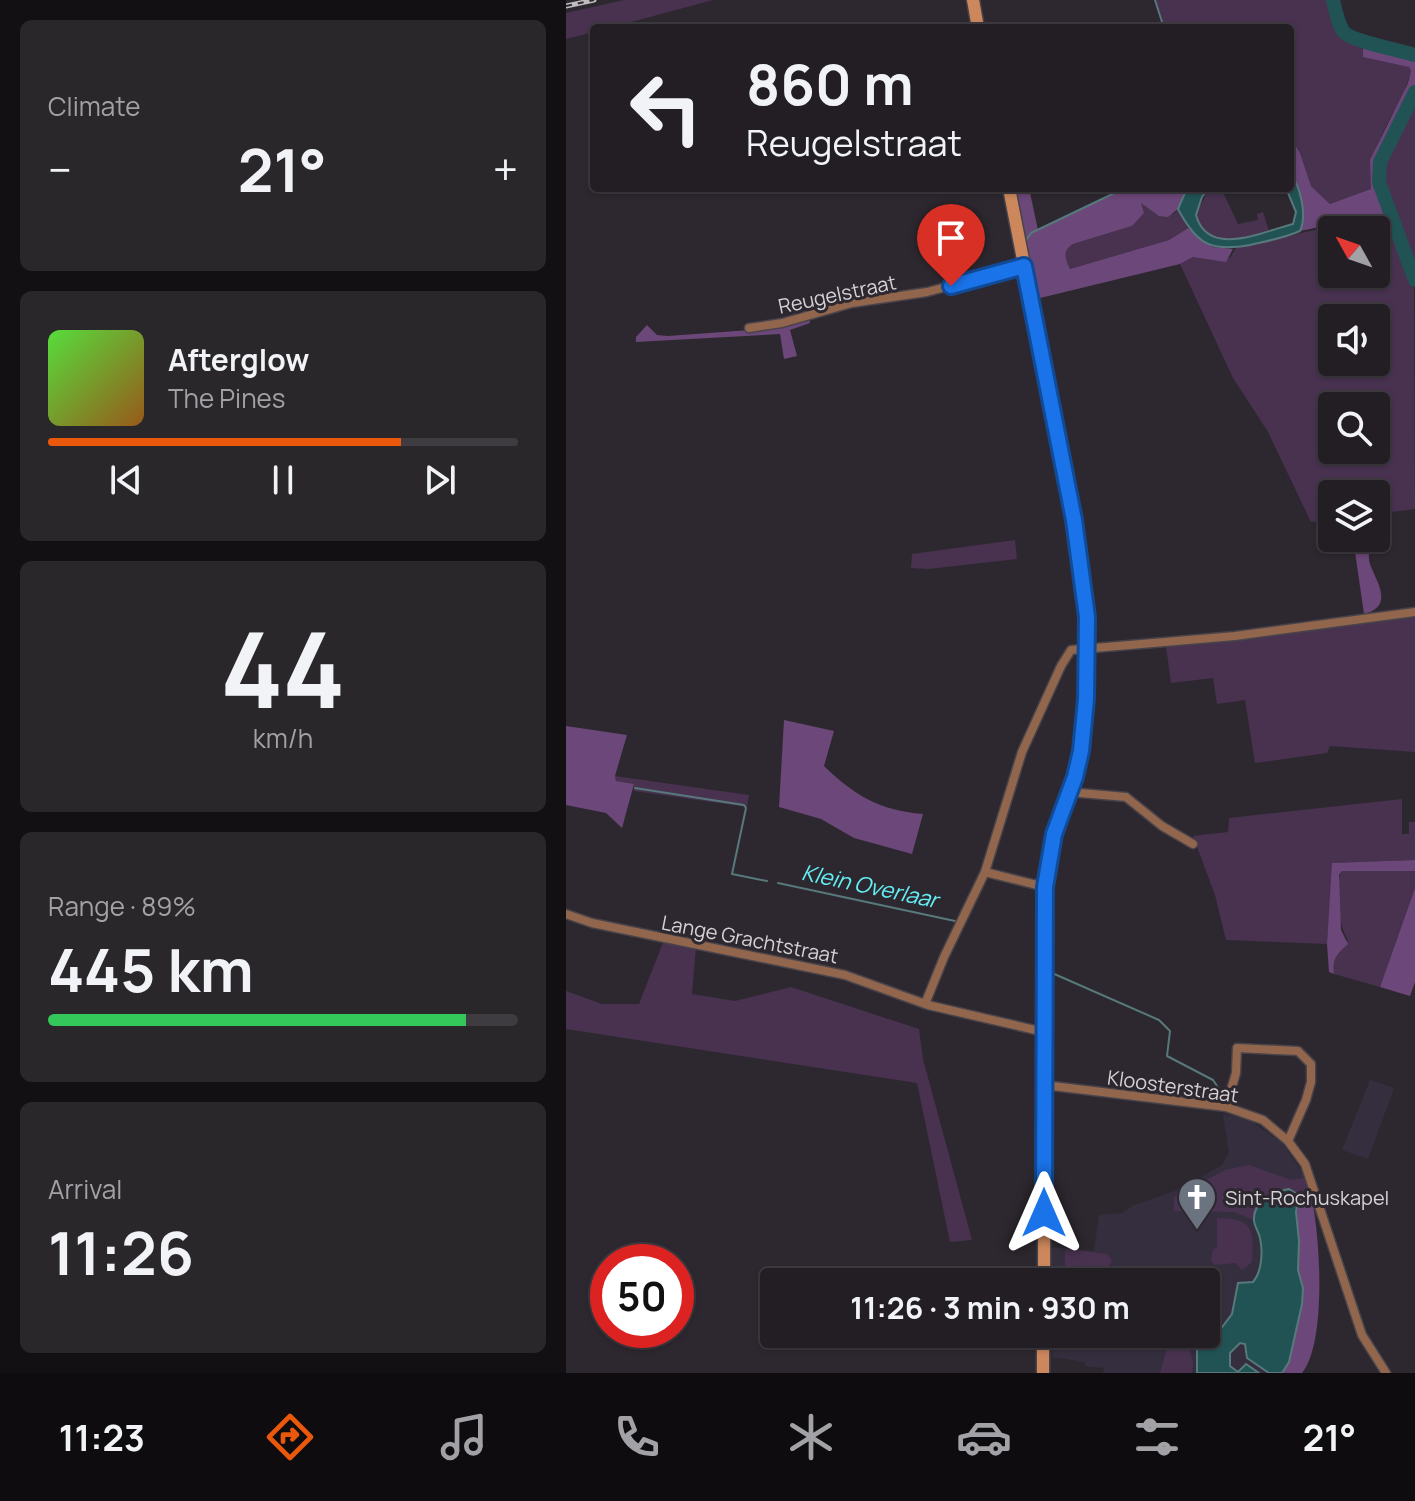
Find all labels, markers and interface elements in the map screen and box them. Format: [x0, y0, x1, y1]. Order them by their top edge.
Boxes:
text: 860 m [746, 45, 914, 122]
icon: left [614, 56, 718, 160]
text: Climate [48, 88, 140, 124]
text: Reugelstraat [746, 118, 962, 167]
text: 21° [238, 128, 327, 210]
text: − [48, 139, 72, 199]
text: + [493, 139, 518, 199]
pin [917, 204, 985, 286]
icon: arrive [929, 216, 973, 260]
north arrow [1318, 216, 1390, 288]
map controls [1318, 216, 1390, 552]
street label: Reugelstraat [776, 268, 898, 320]
button: sound [1318, 304, 1390, 376]
text: Afterglow [168, 339, 309, 380]
text: The Pines [168, 380, 285, 416]
button: search [1318, 392, 1390, 464]
icon: previous [104, 458, 148, 502]
icon: pause [261, 458, 305, 502]
icon: next [418, 458, 462, 502]
button: layers [1318, 480, 1390, 552]
text: 44 [220, 597, 346, 739]
text: km/h [253, 720, 313, 756]
water label: Klein Overlaar [799, 857, 944, 916]
text: Range · 89% [48, 888, 196, 924]
street label: Lange Grachtstraat [659, 909, 841, 969]
text: 445 km [48, 928, 254, 1010]
street label: Kloosterstraat [1106, 1063, 1240, 1109]
text: Arrival [48, 1171, 122, 1207]
position arrow [1002, 1171, 1086, 1255]
church icon: Sint-Rochuskapel [1176, 1176, 1218, 1231]
place label: Sint-Rochuskapel [1225, 1184, 1389, 1211]
text: 11:26 [48, 1211, 194, 1293]
speed limit sign: 50 [590, 1244, 694, 1348]
text: 11:26 · 3 min · 930 m [850, 1287, 1130, 1328]
icon: directions [262, 1409, 318, 1465]
icon: music [436, 1409, 492, 1465]
icon: phone [609, 1409, 665, 1465]
icon: climate [783, 1409, 839, 1465]
icon: car [956, 1409, 1012, 1465]
icon: filters [1129, 1409, 1185, 1465]
text: 11:23 [59, 1413, 145, 1462]
text: 21° [1303, 1413, 1356, 1462]

